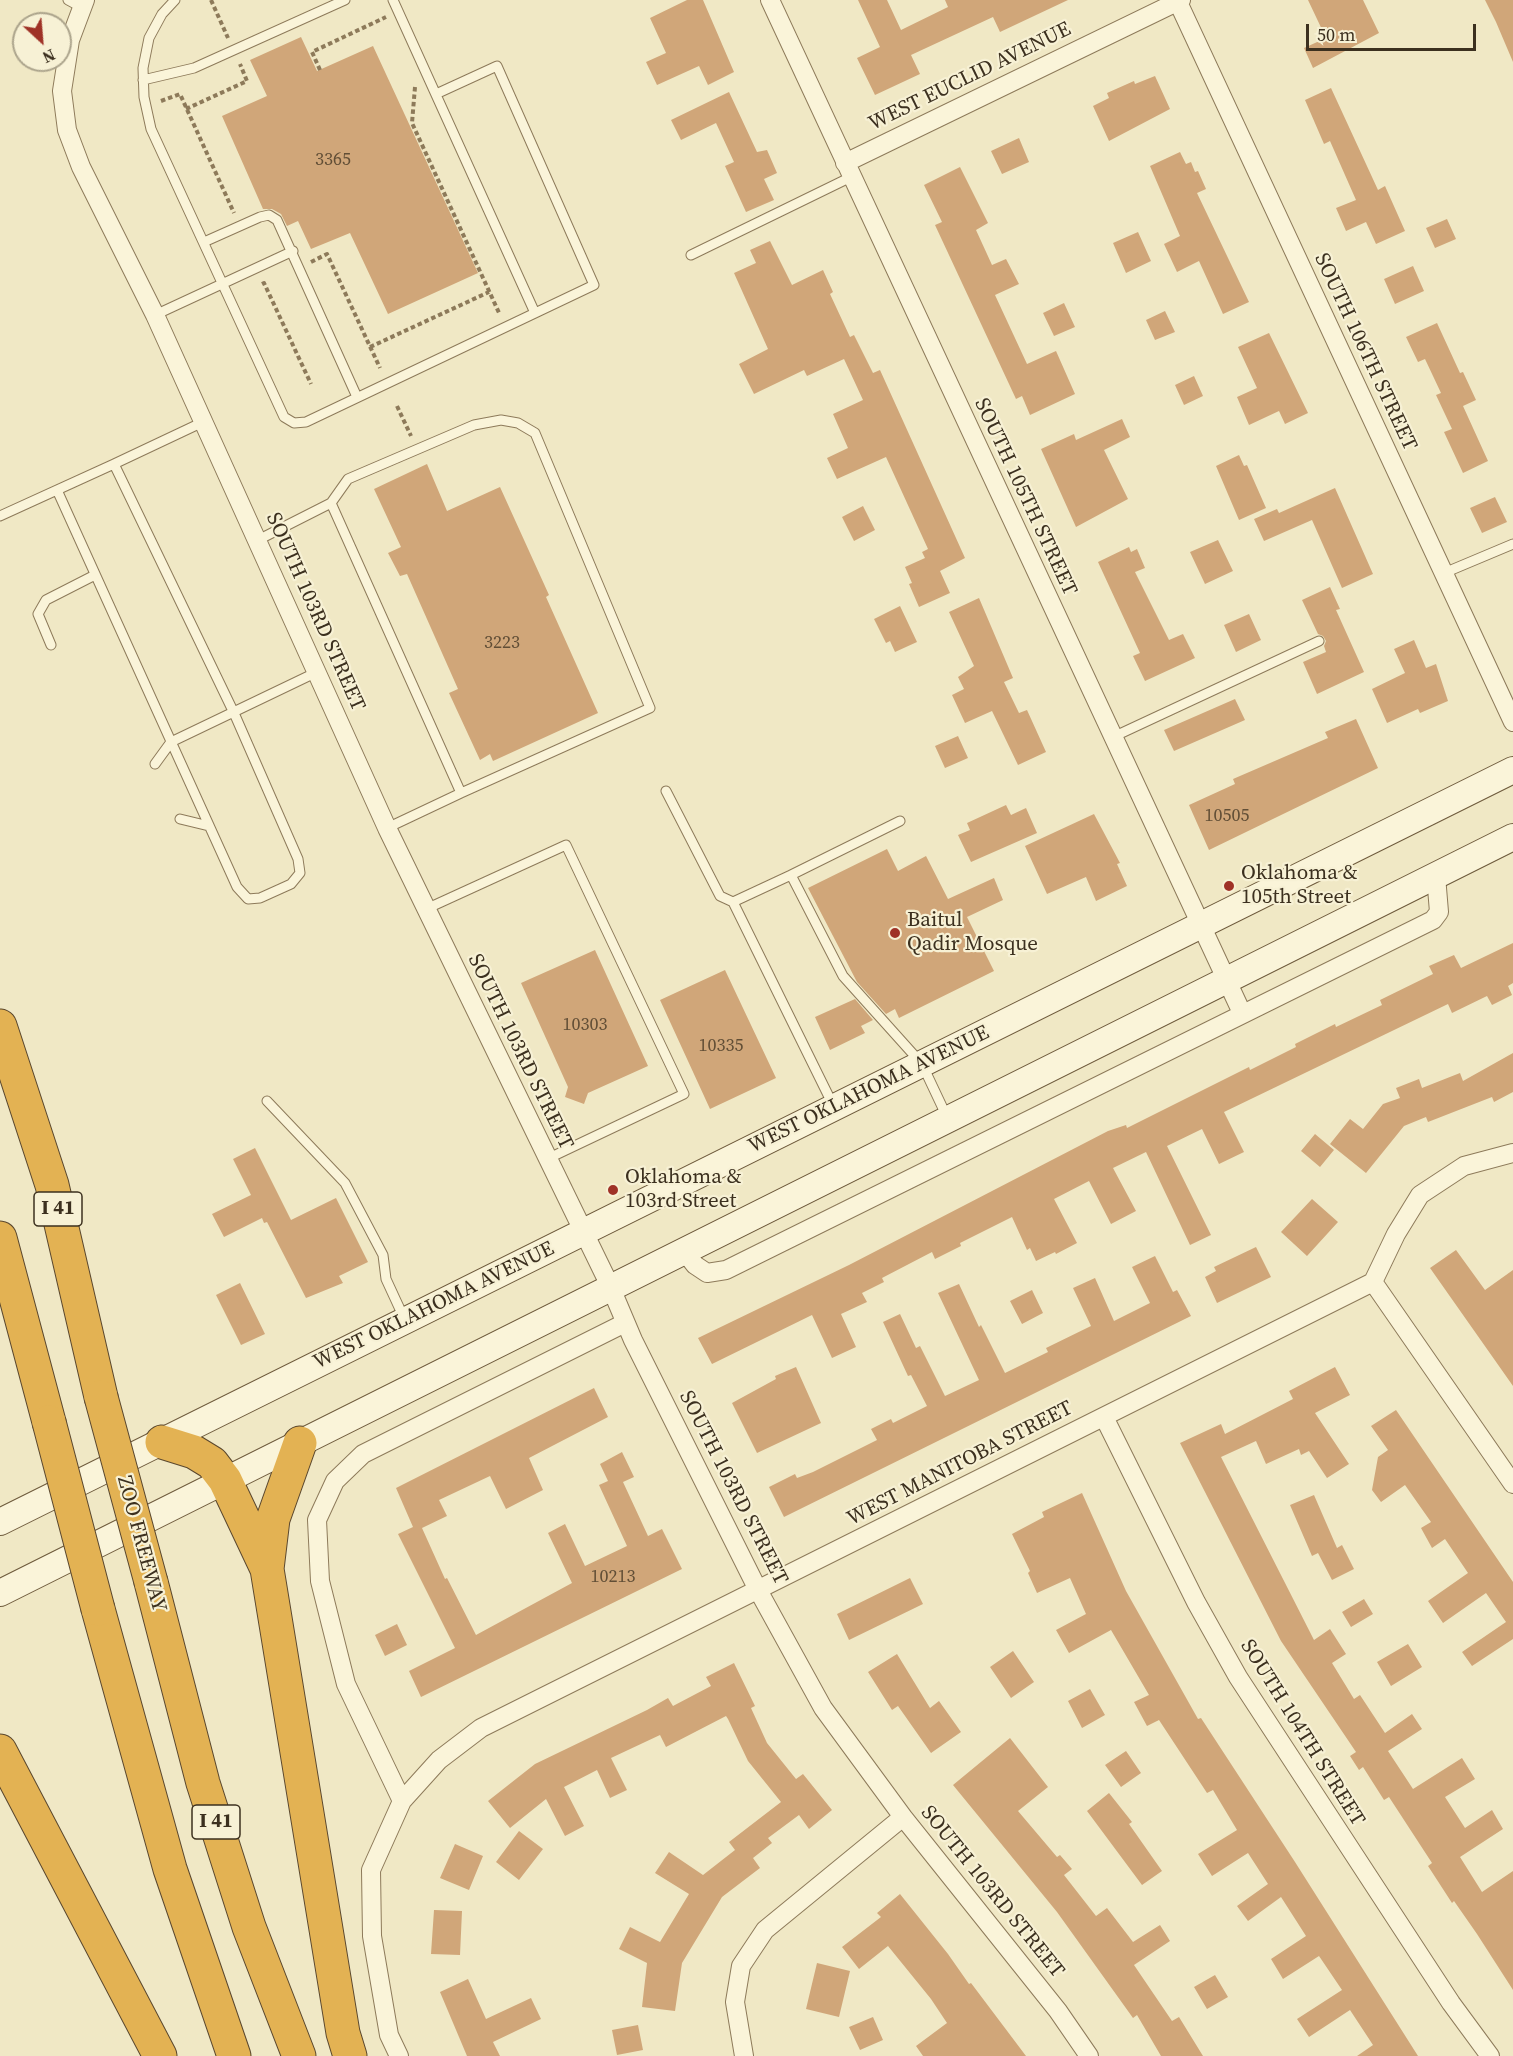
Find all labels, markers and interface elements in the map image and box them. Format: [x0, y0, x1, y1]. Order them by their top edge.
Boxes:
north arrow [12, 12, 72, 72]
scale bar [1309, 12, 1478, 50]
street label: WEST EUCLID AVENUE [865, 17, 1075, 137]
text: 50 m [1317, 22, 1355, 47]
text: N [39, 44, 59, 69]
house number: 3365 [315, 149, 351, 171]
street label: SOUTH 106TH STREET [1308, 249, 1422, 455]
street label: SOUTH 105TH STREET [968, 394, 1082, 600]
street label: SOUTH 103RD STREET [260, 509, 370, 715]
house number: 3223 [484, 632, 520, 654]
house number: 10505 [1205, 805, 1249, 827]
place label: Oklahoma & 105th Street [1241, 861, 1358, 911]
marker: Oklahoma & 105th Street [1222, 879, 1236, 893]
place label: Baitul Qadir Mosque [907, 908, 1038, 958]
marker: Baitul Qadir Mosque [888, 926, 902, 940]
street label: SOUTH 103RD STREET [462, 950, 578, 1154]
house number: 10303 [563, 1014, 607, 1036]
street label: WEST OKLAHOMA AVENUE [744, 1021, 994, 1159]
house number: 10335 [699, 1035, 743, 1057]
place label: Oklahoma & 103rd Street [625, 1165, 742, 1215]
marker: Oklahoma & 103rd Street [606, 1183, 620, 1197]
road number: I 41 [34, 1192, 82, 1226]
street label: WEST OKLAHOMA AVENUE [309, 1237, 559, 1375]
street label: SOUTH 103RD STREET [673, 1387, 793, 1589]
street label: WEST MANITOBA STREET [843, 1396, 1077, 1532]
street label: ZOO FREEWAY [111, 1473, 171, 1615]
house number: 10213 [591, 1566, 635, 1588]
street label: SOUTH 104TH STREET [1234, 1635, 1370, 1831]
street label: SOUTH 103RD STREET [915, 1801, 1069, 1983]
road number: I 41 [192, 1805, 240, 1839]

